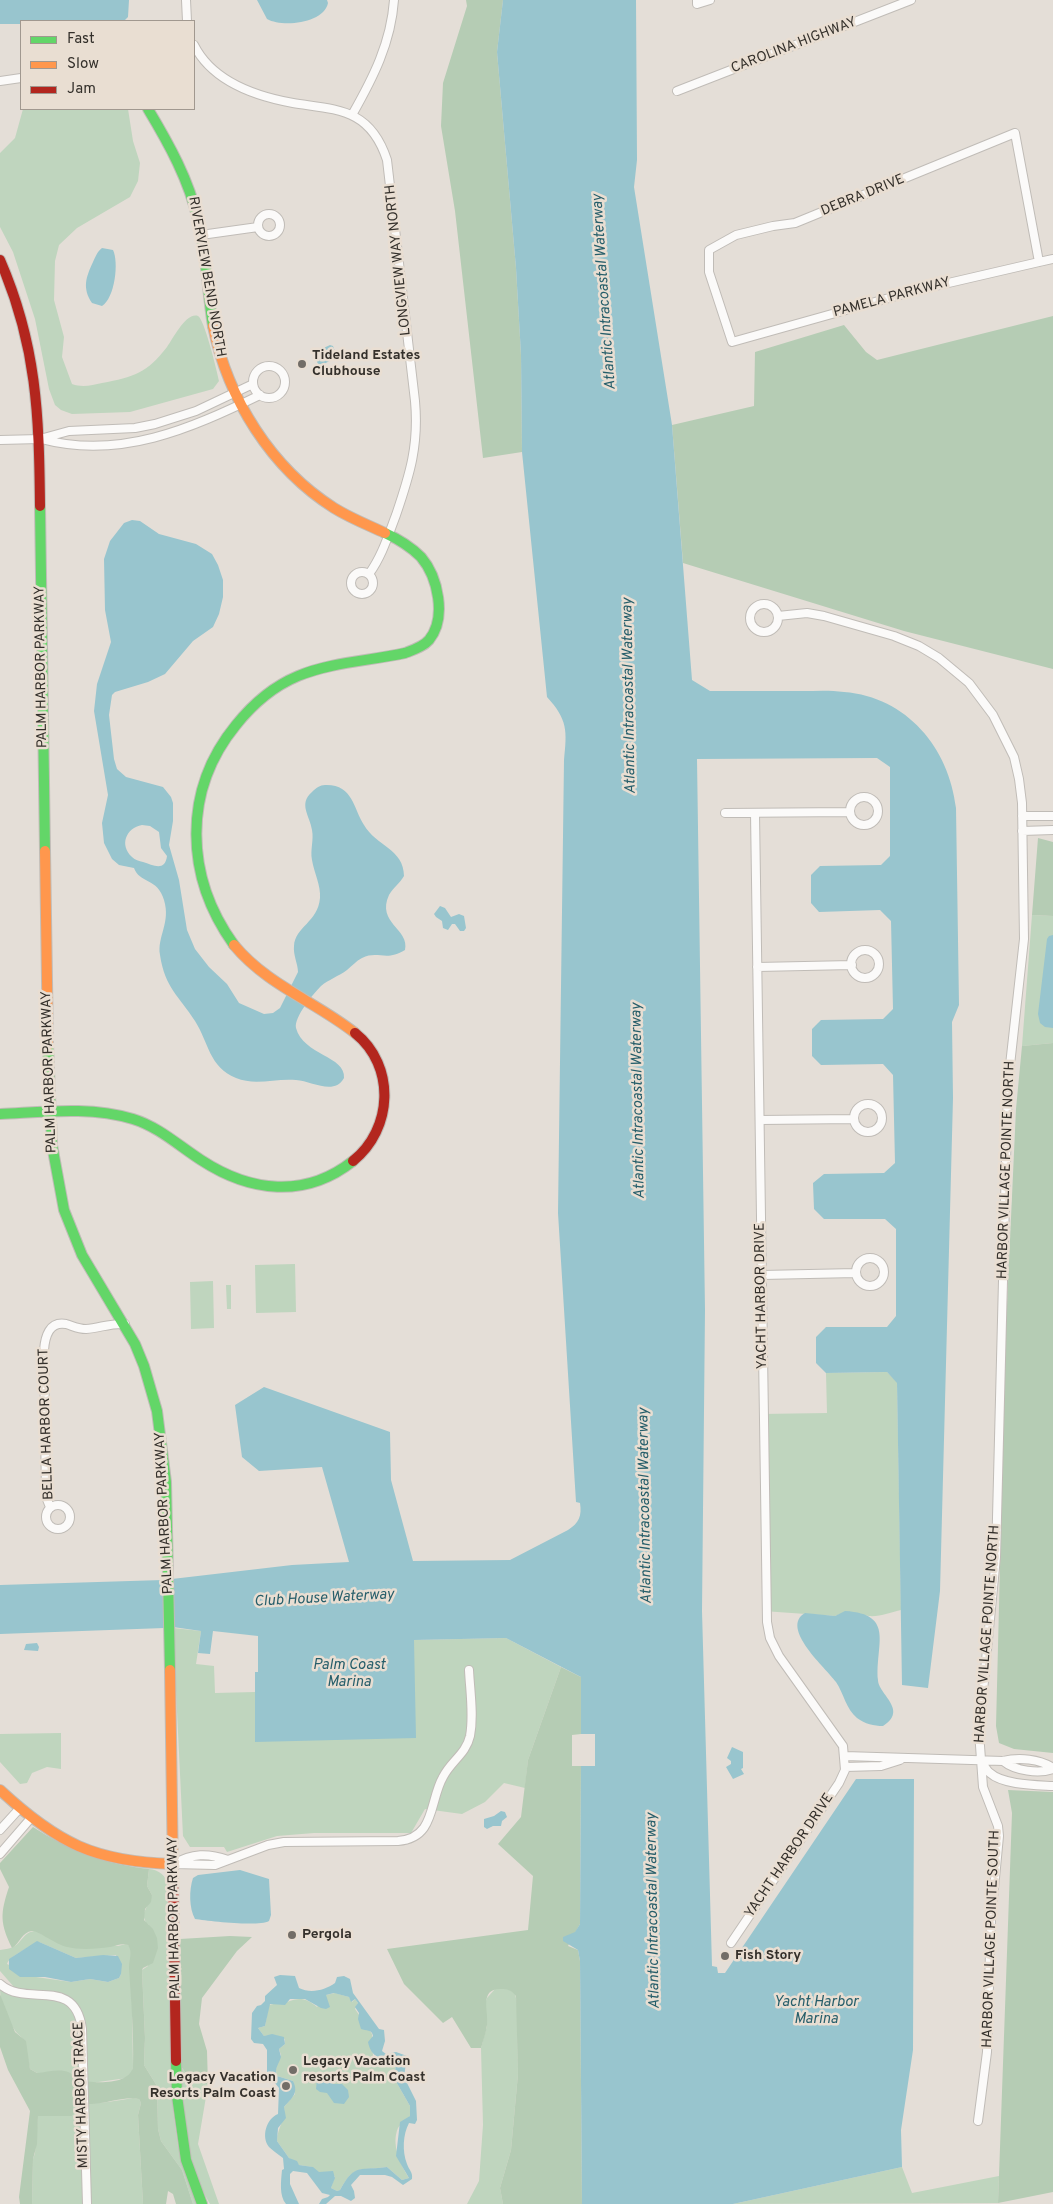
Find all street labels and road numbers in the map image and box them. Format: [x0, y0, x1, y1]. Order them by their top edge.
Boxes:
street label: CAROLINA HIGHWAY [729, 14, 859, 78]
street label: DEBRA DRIVE [819, 172, 907, 220]
street label: LONGVIEW WAY NORTH [383, 184, 415, 336]
street label: RIVERVIEW BEND NORTH [184, 195, 228, 359]
street label: PAMELA PARKWAY [832, 274, 952, 322]
street label: PALM HARBOR PARKWAY [32, 586, 52, 748]
street label: PALM HARBOR PARKWAY [39, 991, 61, 1153]
street label: HARBOR VILLAGE POINTE NORTH [995, 1060, 1019, 1280]
street label: YACHT HARBOR DRIVE [752, 1223, 772, 1369]
street label: BELLA HARBOR COURT [36, 1348, 58, 1500]
street label: PALM HARBOR PARKWAY [152, 1432, 178, 1594]
street label: HARBOR VILLAGE POINTE NORTH [972, 1524, 1004, 1744]
street label: YACHT HARBOR DRIVE [742, 1791, 838, 1921]
street label: HARBOR VILLAGE POINTE SOUTH [980, 1830, 1004, 2048]
street label: PALM HARBOR PARKWAY [165, 1837, 185, 1999]
street label: MISTY HARBOR TRACE [71, 2021, 93, 2169]

